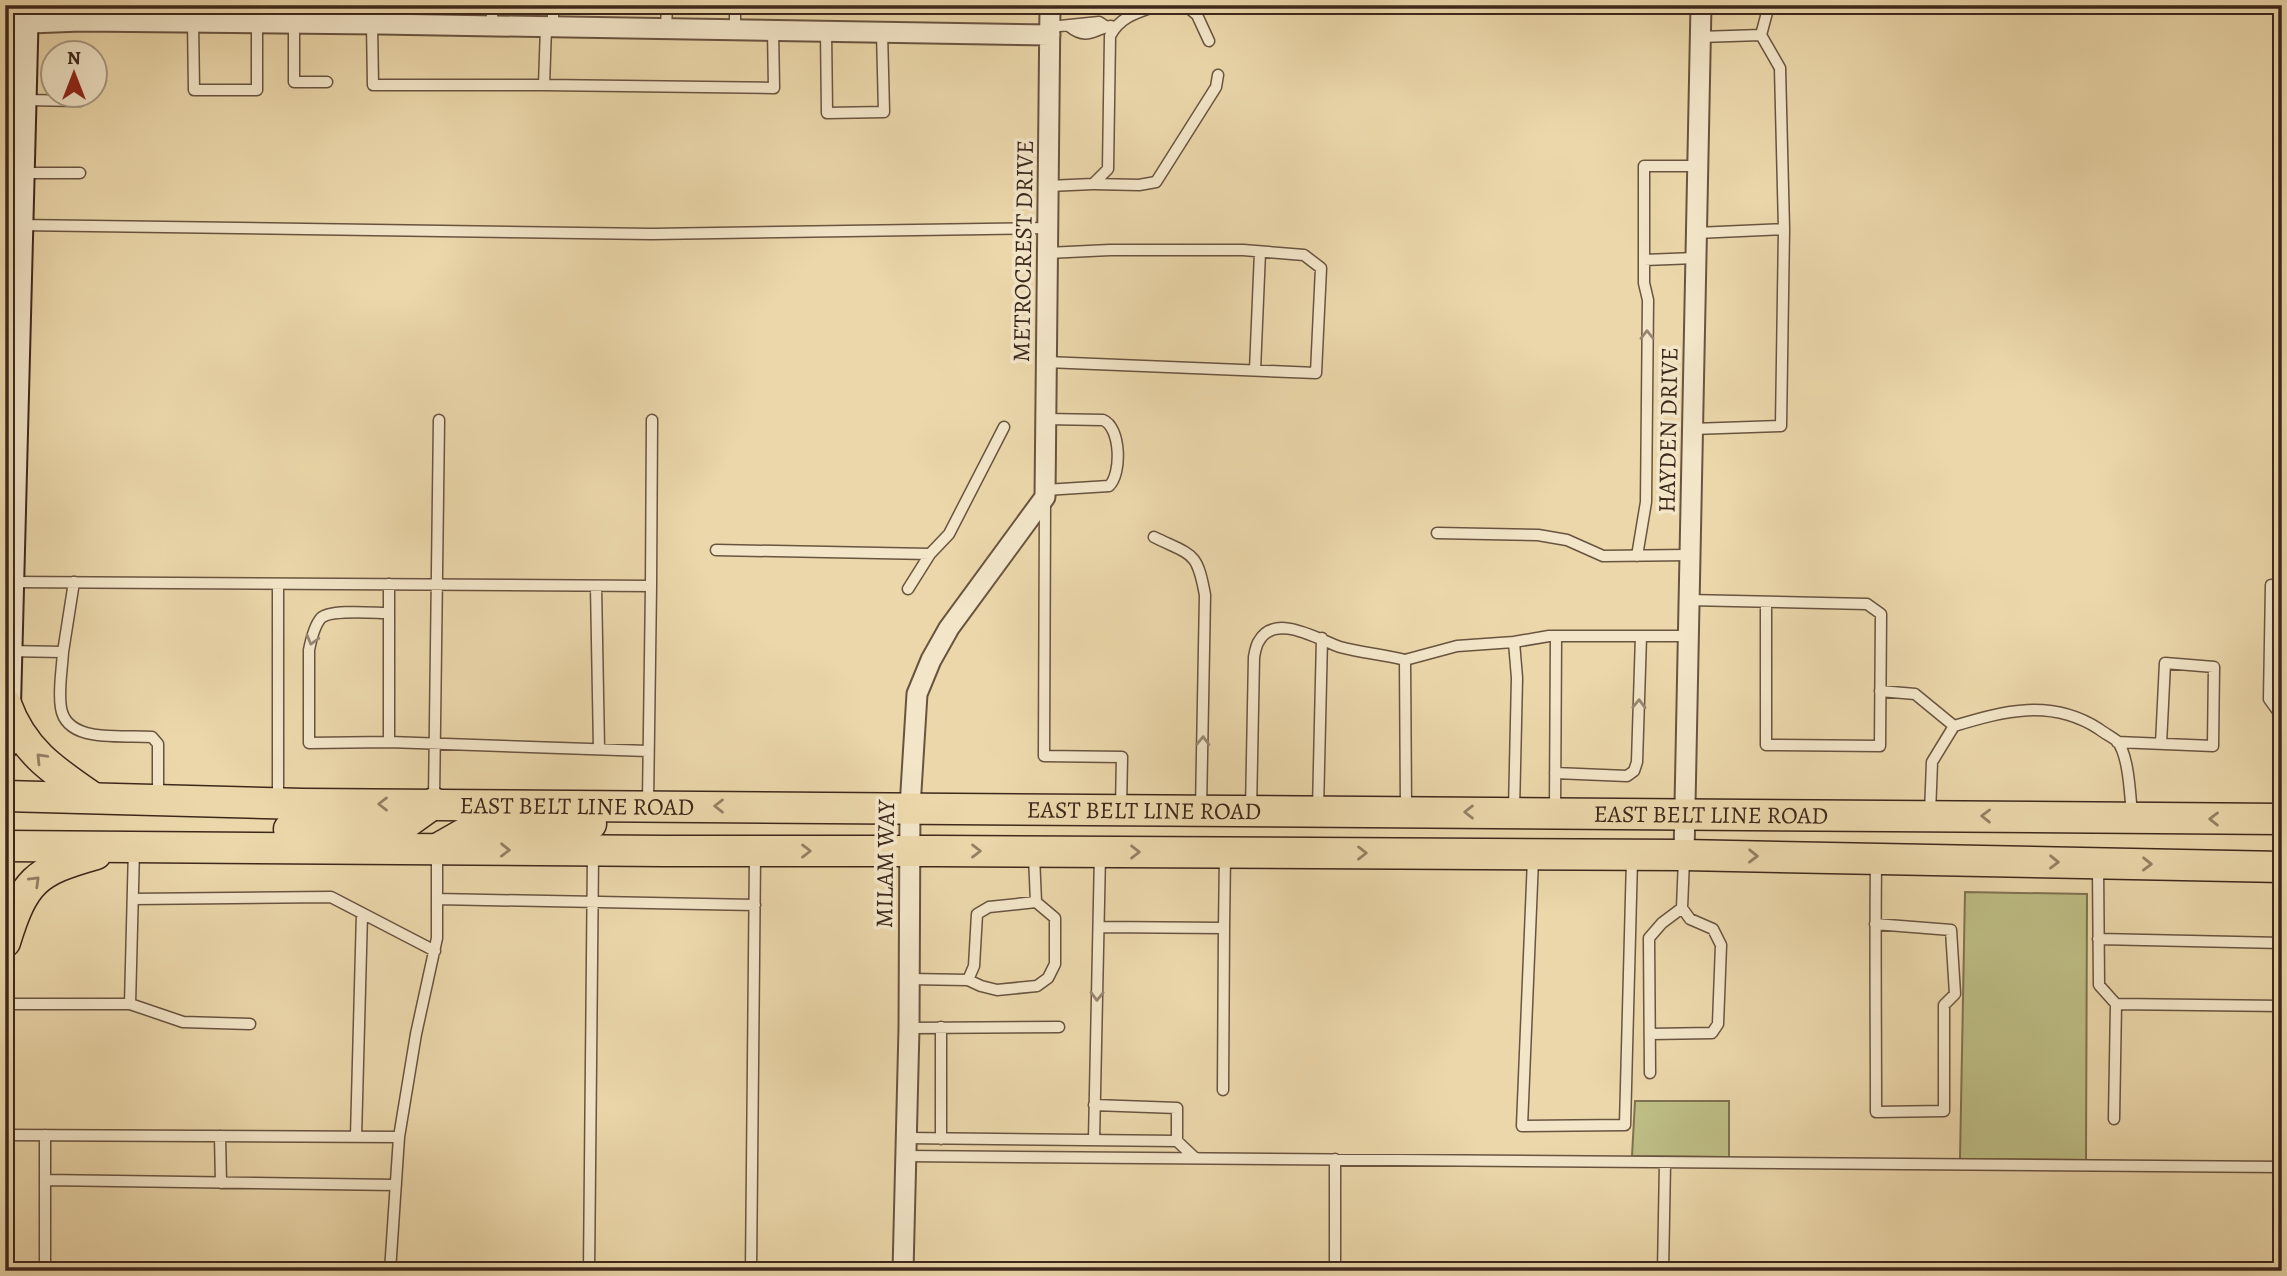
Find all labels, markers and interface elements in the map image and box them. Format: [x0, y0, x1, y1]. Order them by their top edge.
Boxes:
north arrow [38, 38, 108, 108]
text: N [67, 45, 81, 71]
street label: METROCREST DRIVE [1005, 140, 1041, 362]
one-way arrow [1639, 329, 1655, 339]
street label: HAYDEN DRIVE [1651, 347, 1685, 513]
one-way arrow [306, 634, 321, 646]
one-way arrow [1631, 698, 1646, 709]
one-way arrow [1195, 735, 1211, 746]
one-way arrow [36, 754, 49, 767]
street label: EAST BELT LINE ROAD [459, 789, 694, 823]
street label: EAST BELT LINE ROAD [1026, 793, 1261, 827]
one-way arrow [378, 796, 388, 812]
one-way arrow [713, 798, 724, 814]
street label: EAST BELT LINE ROAD [1593, 798, 1828, 832]
street label: MILAM WAY [868, 799, 902, 928]
one-way arrow [1463, 804, 1474, 820]
one-way arrow [1980, 808, 1991, 824]
one-way arrow [2208, 811, 2219, 826]
one-way arrow [500, 842, 511, 858]
one-way arrow [801, 843, 812, 859]
one-way arrow [971, 843, 981, 859]
one-way arrow [1130, 844, 1141, 860]
one-way arrow [1358, 845, 1368, 861]
one-way arrow [1747, 849, 1758, 864]
one-way arrow [2049, 854, 2059, 870]
one-way arrow [2142, 856, 2152, 872]
one-way arrow [27, 877, 40, 890]
one-way arrow [1089, 991, 1105, 1001]

